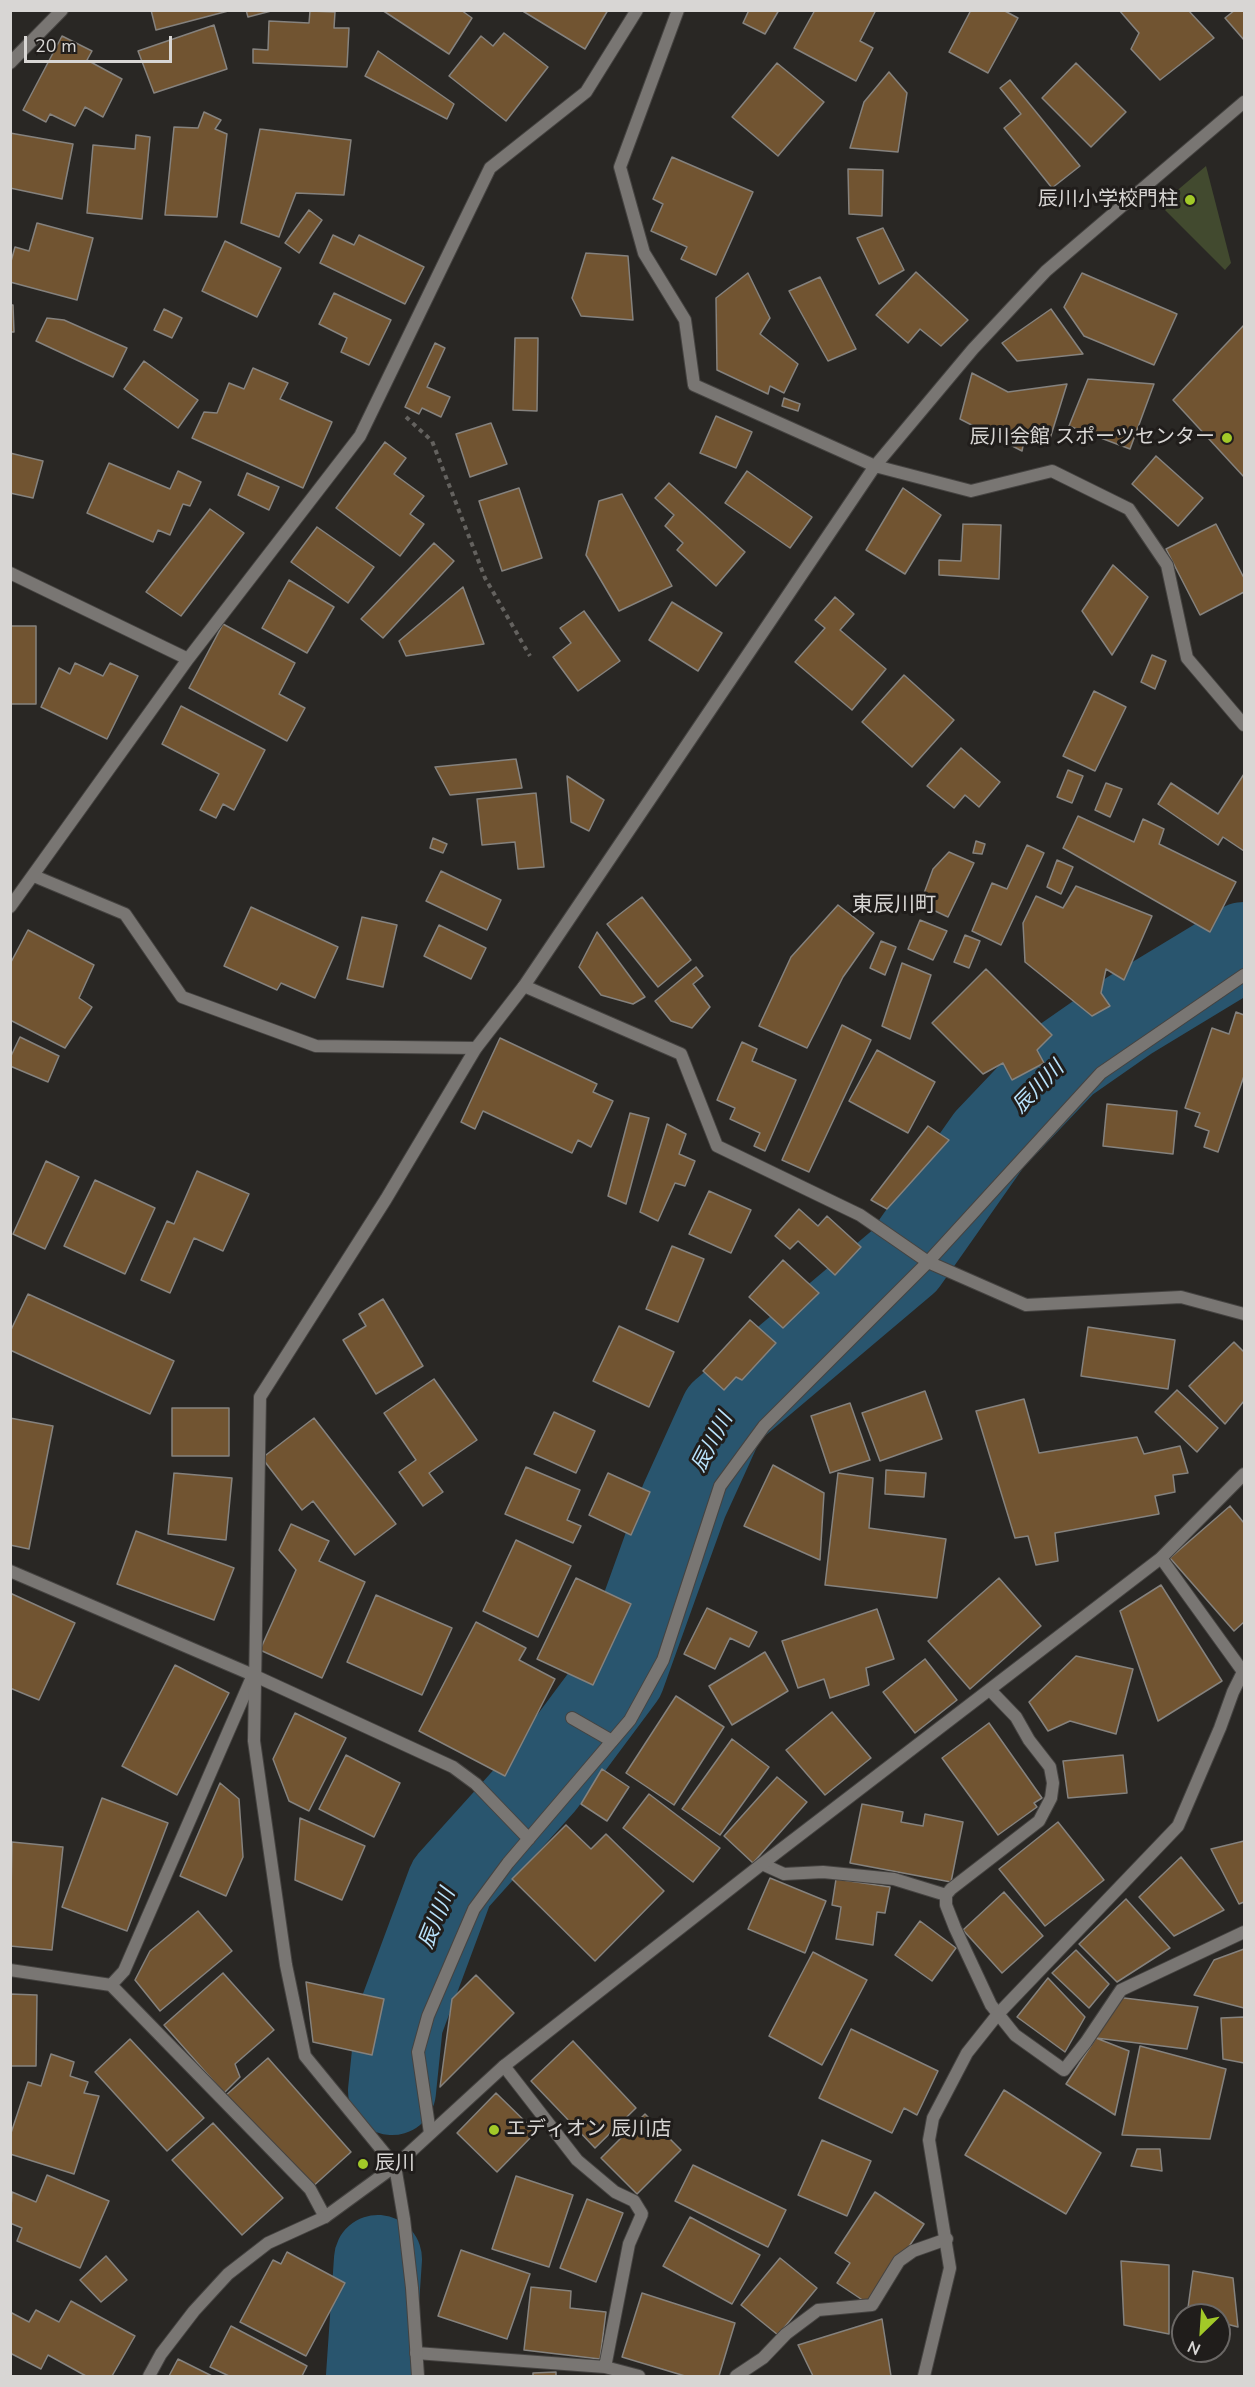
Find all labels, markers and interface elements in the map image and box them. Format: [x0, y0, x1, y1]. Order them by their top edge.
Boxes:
scale bar [27, 24, 176, 62]
text: 20 m [35, 34, 77, 58]
place label: 辰川小学校門柱 [1038, 188, 1178, 212]
marker: 辰川小学校門柱 [1183, 193, 1197, 207]
place label: 辰川会館 スポーツセンター [970, 426, 1215, 450]
marker: 辰川会館 スポーツセンター [1220, 431, 1234, 445]
district label: 東辰川町 [852, 893, 936, 919]
water label: 辰川川 [1008, 1057, 1070, 1119]
water label: 辰川川 [687, 1409, 739, 1477]
water label: 辰川川 [415, 1885, 461, 1953]
place label: エディオン 辰川店 [506, 2118, 671, 2142]
marker: エディオン 辰川店 [487, 2123, 501, 2137]
place label: 辰川 [375, 2152, 415, 2176]
marker: 辰川 [356, 2157, 370, 2171]
north arrow [1171, 2303, 1231, 2363]
text: N [1184, 2335, 1204, 2360]

